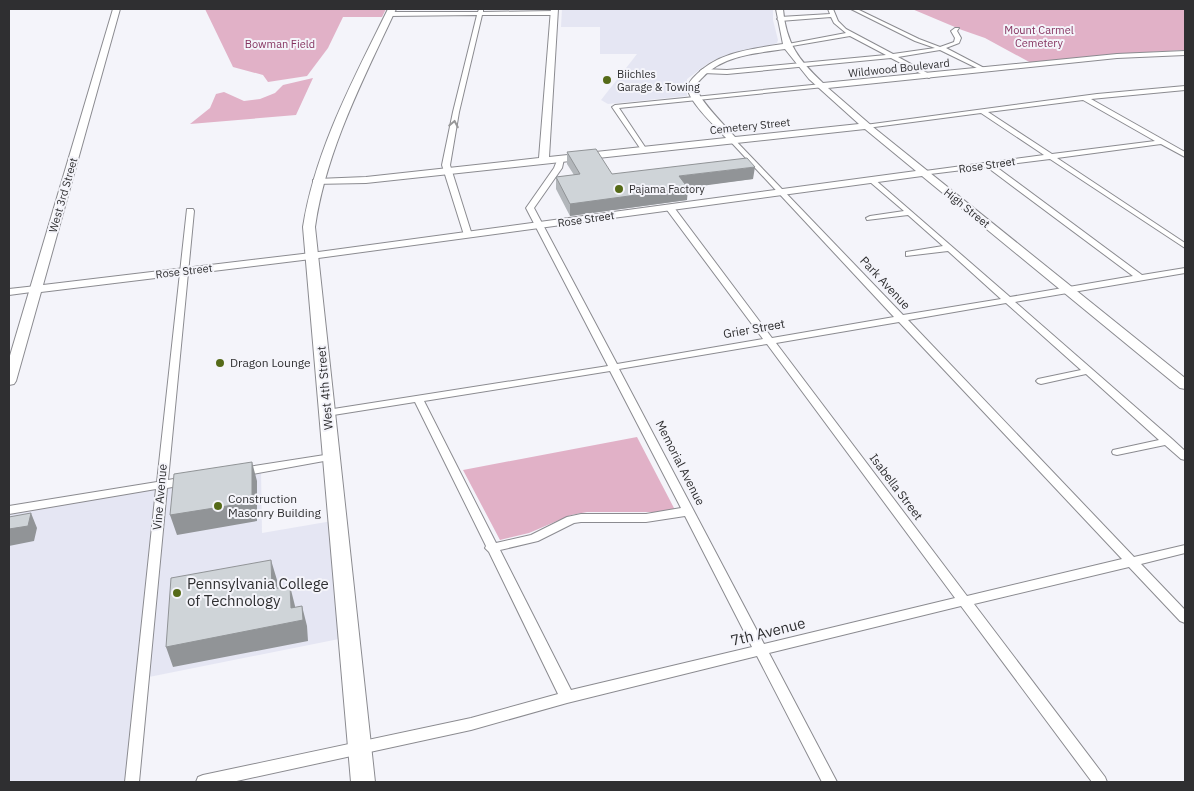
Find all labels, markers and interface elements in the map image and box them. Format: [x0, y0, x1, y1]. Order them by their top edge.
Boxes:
park label: Mount Carmel Cemetery [1004, 23, 1074, 50]
park label: Bowman Field [245, 37, 315, 51]
street label: Wildwood Boulevard [848, 56, 950, 80]
place label: Biichles Garage & Towing [617, 67, 700, 94]
marker: Biichles Garage & Towing [601, 74, 613, 86]
street label: Cemetery Street [709, 115, 791, 137]
one-way arrow [448, 120, 459, 129]
street label: Rose Street [958, 154, 1016, 176]
street label: West 3rd Street [46, 156, 80, 234]
place label: Pajama Factory [629, 182, 705, 196]
marker: Pajama Factory [613, 183, 625, 195]
street label: High Street [941, 185, 993, 231]
street label: Rose Street [557, 208, 615, 230]
street label: Park Avenue [857, 253, 914, 313]
street label: Rose Street [155, 261, 213, 281]
street label: Grier Street [722, 316, 786, 341]
street label: West 4th Street [313, 346, 336, 430]
place label: Dragon Lounge [230, 355, 311, 370]
marker: Dragon Lounge [214, 357, 226, 369]
street label: Memorial Avenue [653, 418, 709, 508]
street label: Isabella Street [867, 451, 926, 523]
street label: Vine Avenue [149, 463, 170, 531]
place label: Construction Masonry Building [228, 491, 322, 520]
marker: Construction Masonry Building [212, 500, 224, 512]
place label: Pennsylvania College of Technology [187, 574, 329, 610]
marker: Pennsylvania College of Technology [171, 587, 183, 599]
street label: 7th Avenue [729, 613, 807, 650]

